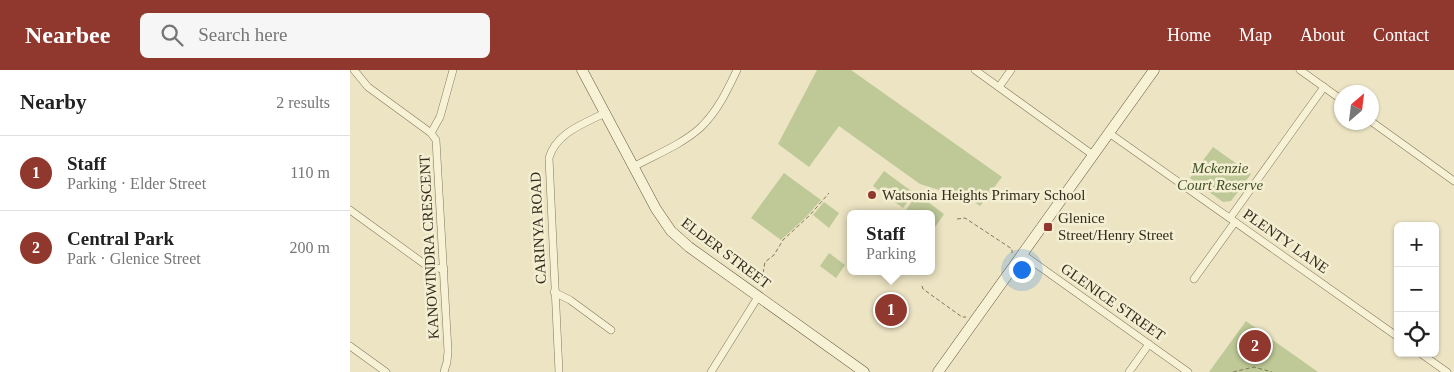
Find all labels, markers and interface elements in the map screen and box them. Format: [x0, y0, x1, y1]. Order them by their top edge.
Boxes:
search box [140, 13, 490, 58]
icon: search [158, 21, 186, 49]
text: Nearbee [25, 22, 110, 48]
text: Search here [198, 24, 287, 45]
text: Home [1167, 25, 1211, 45]
text: Map [1239, 25, 1272, 45]
text: About [1300, 25, 1345, 45]
text: Contact [1373, 25, 1429, 45]
north arrow [1334, 85, 1379, 130]
text: Nearby [20, 90, 87, 114]
text: 2 results [276, 94, 330, 111]
text: Staff [67, 153, 106, 174]
street label: KANOWINDRA CRESCENT [416, 154, 442, 340]
park label: Mckenzie Court Reserve [1177, 160, 1263, 193]
text: 1 [32, 164, 40, 181]
text: 110 m [290, 164, 330, 181]
street label: CARINYA ROAD [527, 171, 549, 284]
text: Parking · Elder Street [67, 175, 206, 192]
place label: Watsonia Heights Primary School [882, 187, 1085, 203]
marker: Watsonia Heights Primary School [866, 189, 878, 201]
street label: PLENTY LANE [1240, 206, 1332, 276]
popup [847, 210, 935, 275]
place label: Glenice Street/Henry Street [1058, 210, 1174, 243]
street label: ELDER STREET [678, 214, 774, 292]
marker: Glenice Street/Henry Street [1042, 221, 1054, 233]
map controls [1394, 222, 1439, 357]
button: + [1394, 222, 1439, 267]
text: Staff [866, 223, 905, 244]
text: Central Park [67, 228, 174, 249]
text: 2 [32, 239, 40, 256]
text: 200 m [290, 239, 330, 256]
text: Parking [866, 245, 916, 262]
text: Park · Glenice Street [67, 250, 201, 267]
your location [1009, 257, 1035, 283]
street label: GLENICE STREET [1058, 260, 1168, 344]
button: − [1394, 267, 1439, 312]
pin: 1 [875, 291, 907, 329]
button: locate [1394, 312, 1439, 357]
pin: 2 [1239, 327, 1271, 365]

